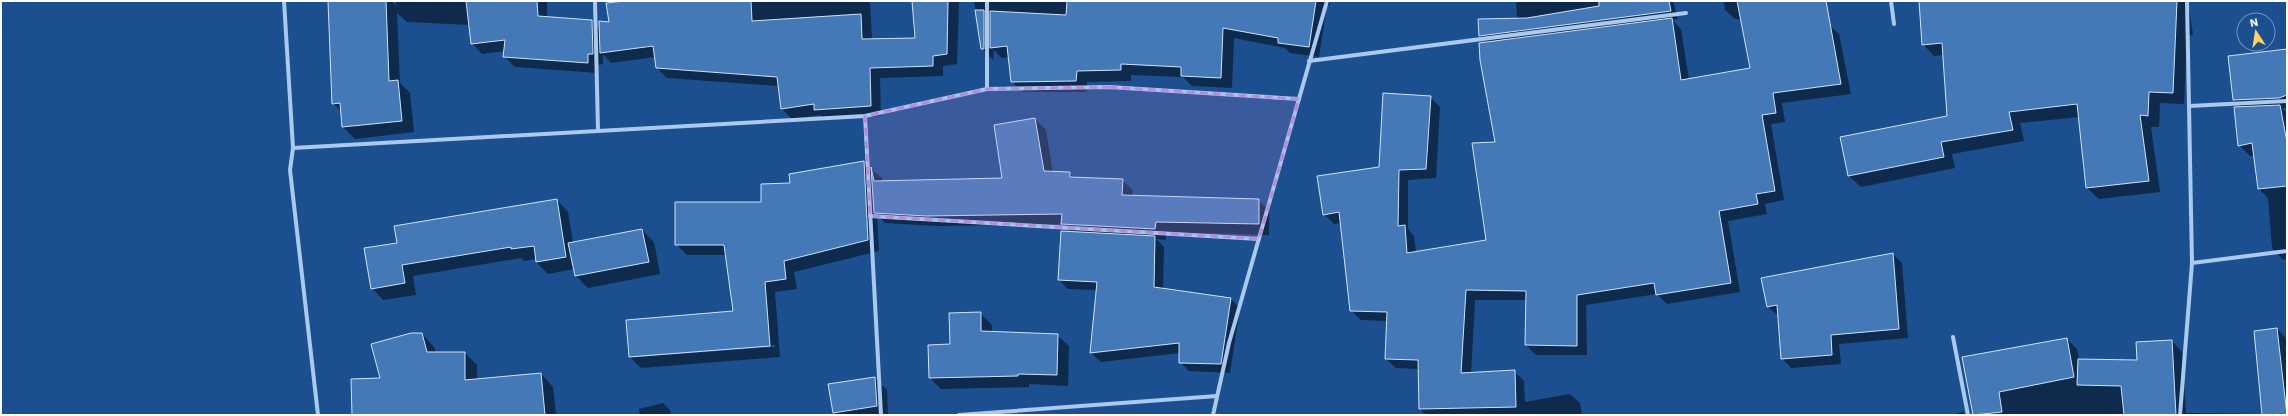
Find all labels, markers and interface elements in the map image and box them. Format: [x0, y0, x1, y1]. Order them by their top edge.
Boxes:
north arrow [2236, 12, 2276, 52]
text: N [2249, 16, 2259, 30]

